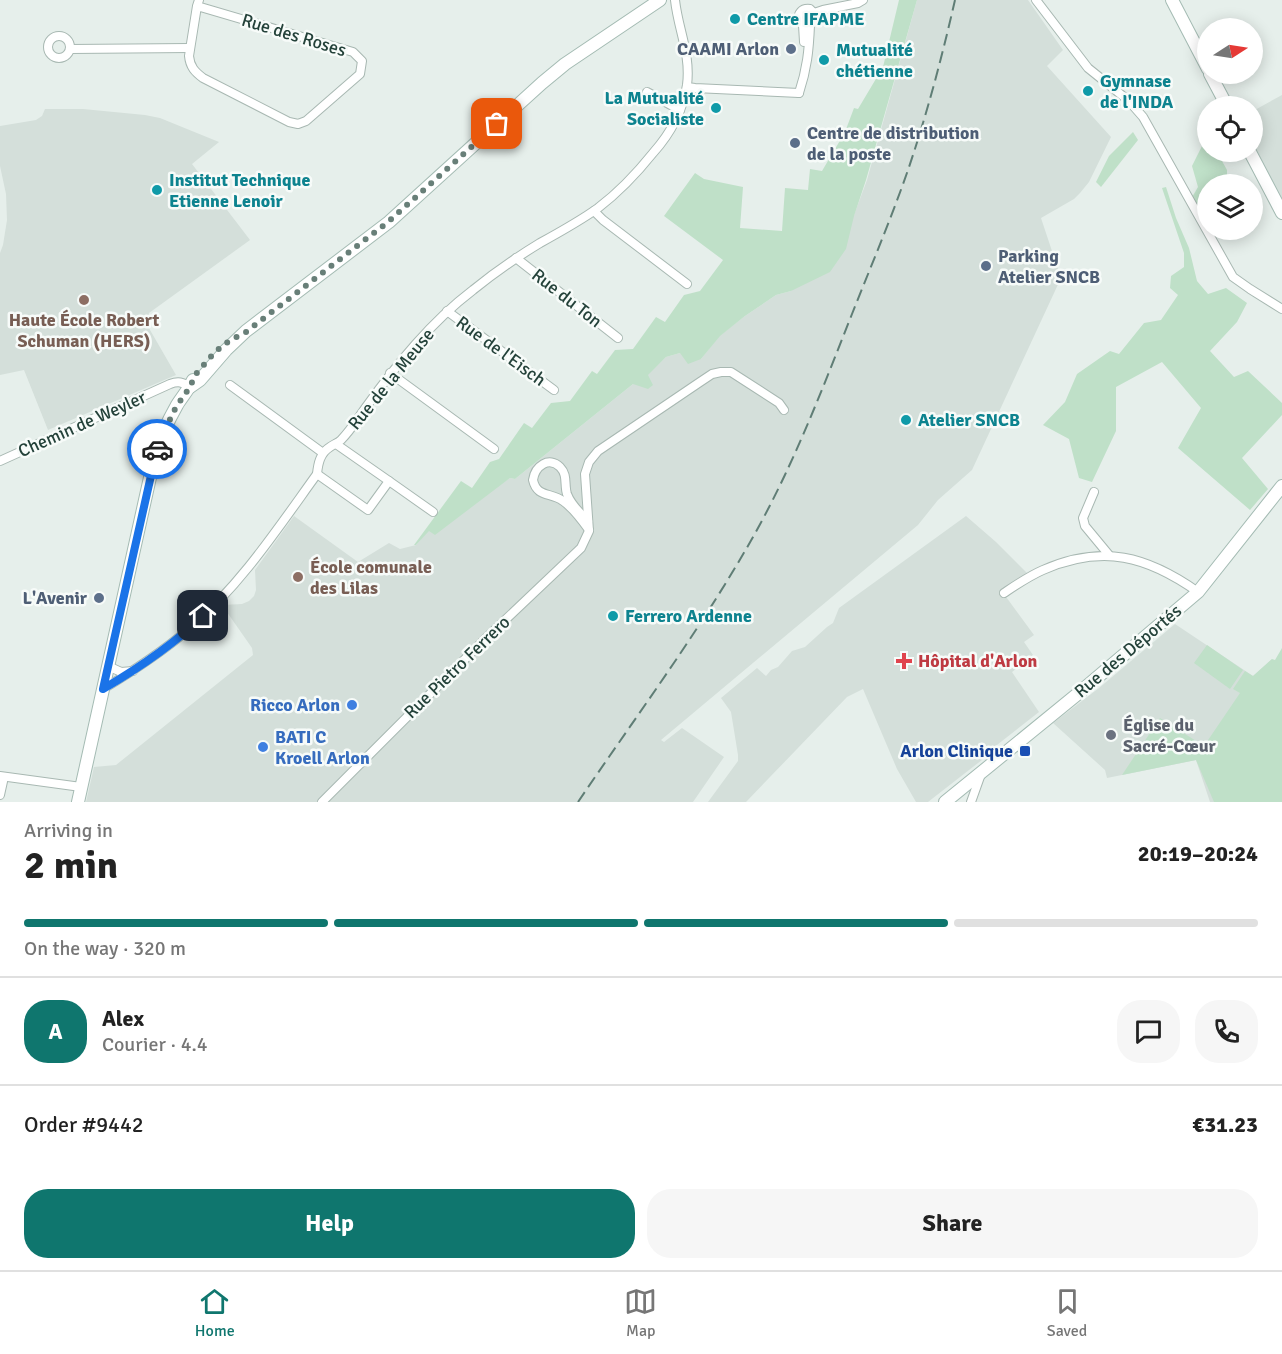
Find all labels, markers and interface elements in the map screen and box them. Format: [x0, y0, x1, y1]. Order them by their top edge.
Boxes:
place label: Centre IFAPME [747, 8, 865, 30]
street label: Rue des Roses [239, 9, 349, 61]
marker: Centre IFAPME [728, 12, 742, 26]
north arrow [1197, 18, 1263, 84]
map controls [1197, 18, 1263, 240]
place label: CAAMI Arlon [677, 38, 779, 60]
place label: Mutualité chétienne [836, 39, 913, 82]
marker: CAAMI Arlon [784, 42, 798, 56]
marker: Mutualité chétienne [817, 53, 831, 67]
place label: Gymnase de l'INDA [1100, 70, 1174, 113]
marker: Gymnase de l'INDA [1081, 84, 1095, 98]
place label: La Mutualité Socialiste [604, 87, 704, 130]
button: locate [1197, 96, 1263, 162]
pin [471, 98, 522, 149]
marker: La Mutualité Socialiste [709, 101, 723, 115]
icon: bag [480, 107, 513, 140]
place label: Centre de distribution de la poste [807, 122, 979, 165]
marker: Centre de distribution de la poste [788, 136, 802, 150]
place label: Institut Technique Etienne Lenoir [169, 169, 310, 212]
button: layers [1197, 174, 1263, 240]
marker: Institut Technique Etienne Lenoir [150, 183, 164, 197]
place label: Parking Atelier SNCB [998, 245, 1100, 288]
marker: Parking Atelier SNCB [979, 259, 993, 273]
street label: Rue du Ton [527, 264, 607, 332]
marker: Haute École Robert Schuman (HERS) [77, 293, 91, 307]
place label: Haute École Robert Schuman (HERS) [9, 309, 160, 352]
street label: Rue de l'Eisch [452, 311, 550, 391]
street label: Rue de la Meuse [343, 324, 439, 434]
street label: Chemin de Weyler [15, 386, 150, 462]
place label: Atelier SNCB [918, 409, 1020, 431]
marker: Atelier SNCB [899, 413, 913, 427]
courier [127, 419, 187, 479]
icon: car [141, 433, 174, 466]
place label: École comunale des Lilas [310, 556, 432, 599]
marker: École comunale des Lilas [291, 570, 305, 584]
place label: L'Avenir [23, 587, 88, 609]
pin [177, 590, 228, 641]
marker: L'Avenir [92, 591, 106, 605]
icon: home [186, 599, 219, 632]
street label: Rue des Déportés [1070, 600, 1186, 702]
place label: Ferrero Ardenne [625, 605, 752, 627]
marker: Ferrero Ardenne [606, 609, 620, 623]
street label: Rue Pietro Ferrero [399, 611, 515, 723]
place label: Hôpital d'Arlon [918, 650, 1038, 672]
marker: Hôpital d'Arlon [895, 652, 913, 670]
place label: Ricco Arlon [250, 694, 340, 716]
marker: Ricco Arlon [345, 698, 359, 712]
place label: Église du Sacré-Cœur [1123, 714, 1217, 757]
place label: BATI C Kroell Arlon [275, 726, 370, 769]
marker: Église du Sacré-Cœur [1104, 728, 1118, 742]
marker: BATI C Kroell Arlon [256, 740, 270, 754]
place label: Arlon Clinique [900, 740, 1013, 762]
marker: Arlon Clinique [1018, 744, 1032, 758]
text: Arriving in [24, 818, 113, 843]
text: 20:19–20:24 [1138, 840, 1258, 867]
text: 2 min [24, 841, 118, 889]
text: On the way · 320 m [24, 936, 186, 961]
button: chat [1117, 1000, 1180, 1063]
button: phone [1195, 1000, 1258, 1063]
text: Alex [102, 1005, 144, 1032]
text: A [48, 1018, 63, 1045]
text: Courier · 4.4 [102, 1032, 208, 1057]
text: Order #9442 [24, 1111, 144, 1138]
text: €31.23 [1192, 1111, 1258, 1138]
button: Help [24, 1189, 635, 1258]
button: Share [647, 1189, 1258, 1258]
tab: Home [195, 1285, 235, 1341]
tab: Map [624, 1285, 657, 1341]
tab: Saved [1047, 1285, 1087, 1341]

